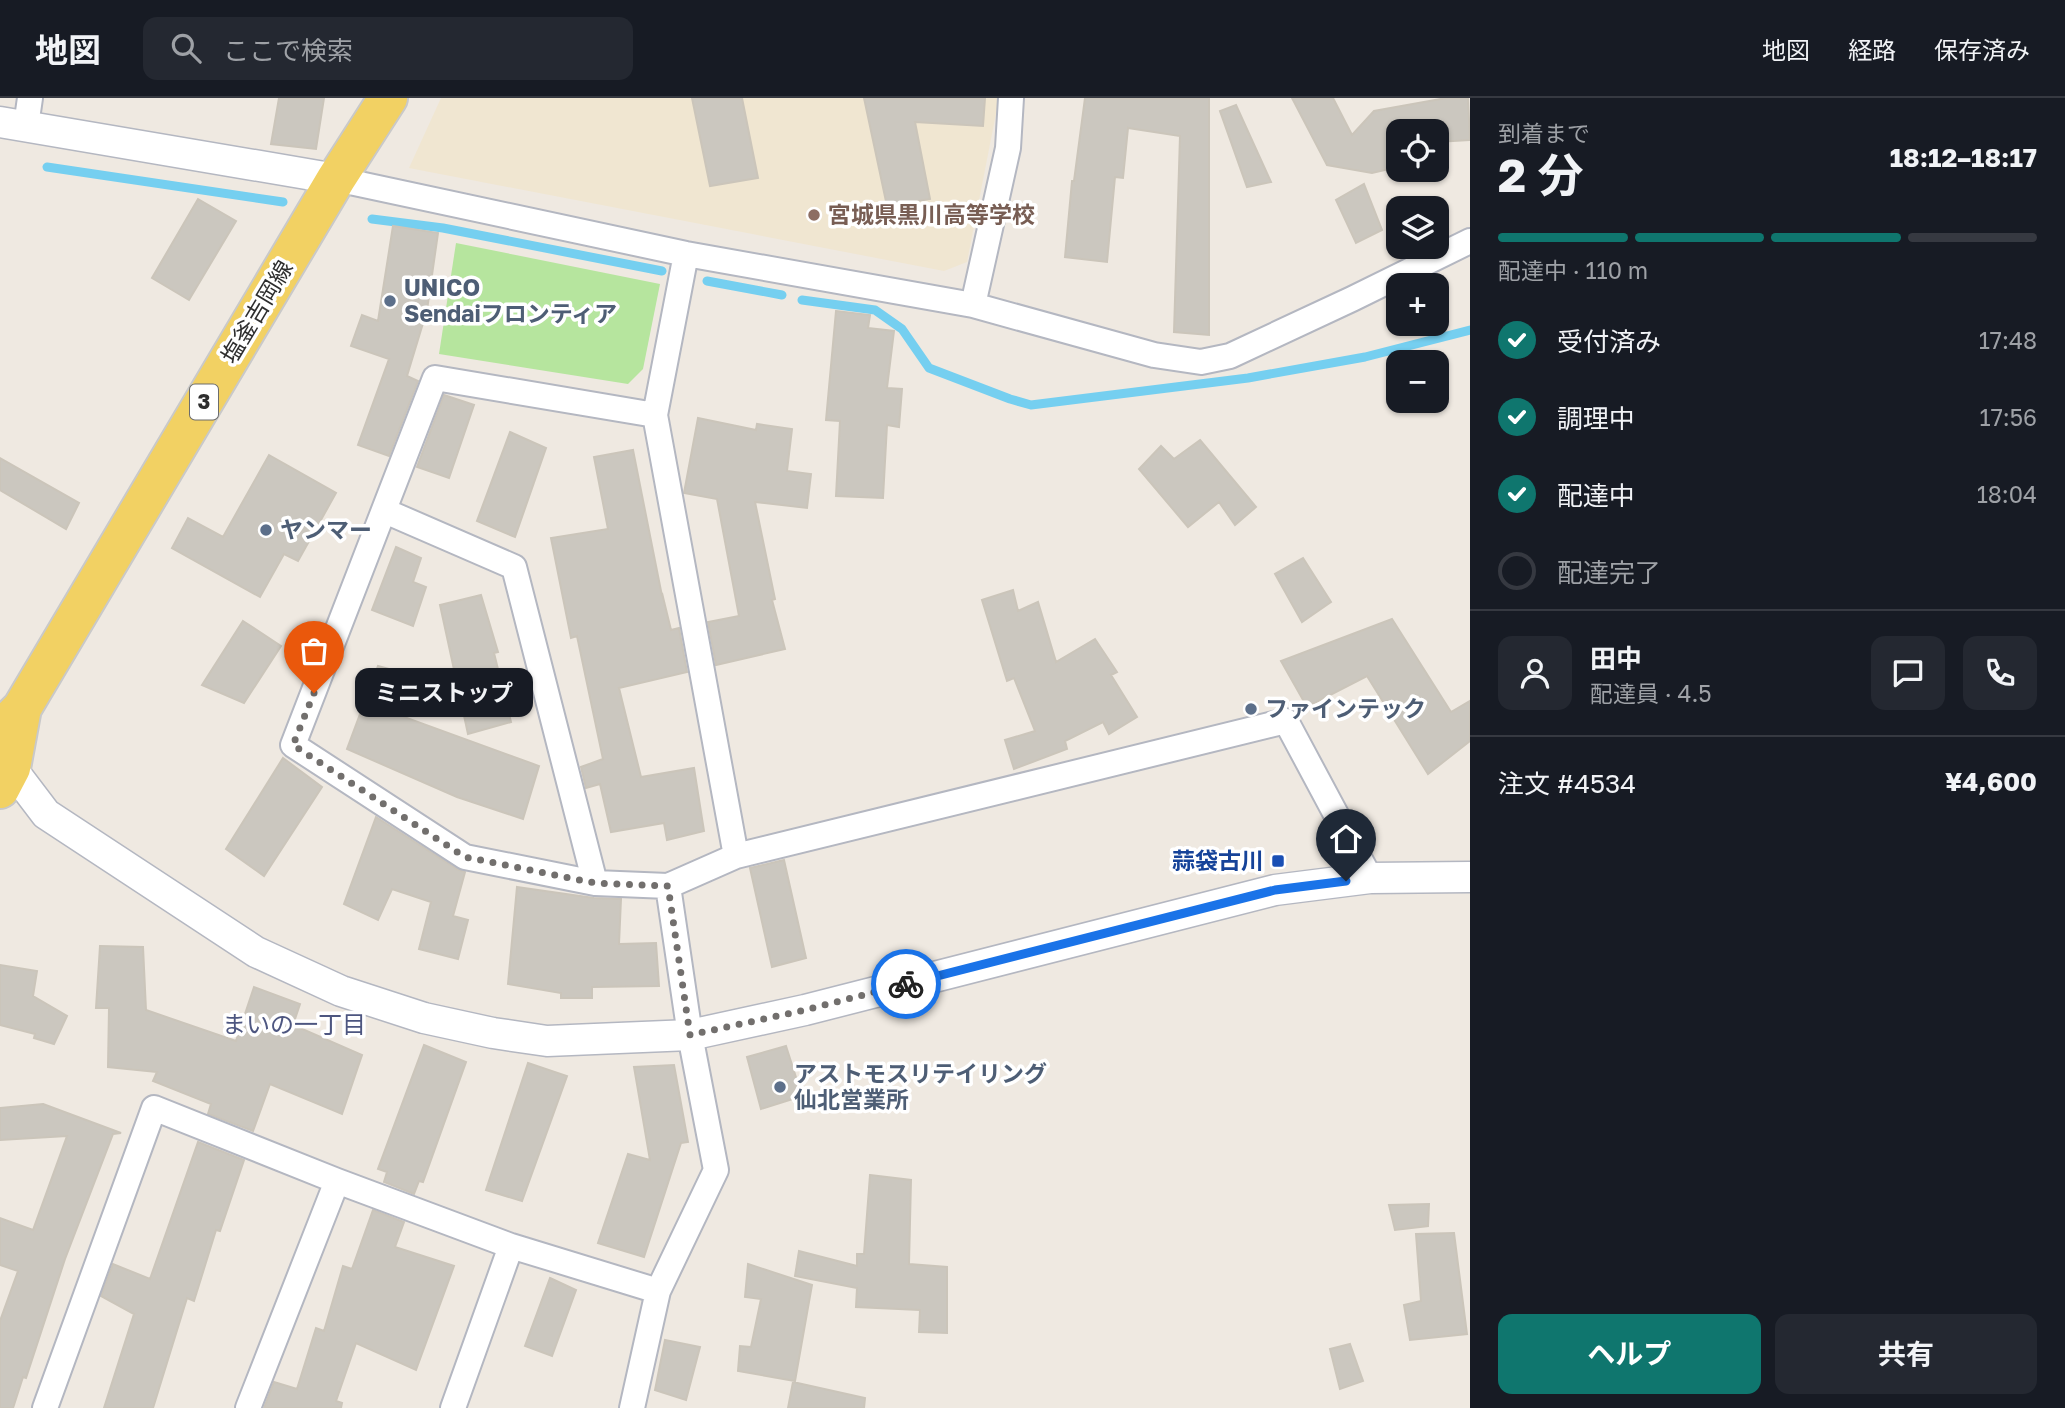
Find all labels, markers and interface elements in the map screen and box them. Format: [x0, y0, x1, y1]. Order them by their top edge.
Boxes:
search box [143, 17, 633, 80]
icon: search [167, 29, 205, 67]
text: 地図 [35, 30, 101, 69]
text: ここで検索 [223, 35, 353, 66]
text: 地図 [1762, 35, 1810, 64]
text: 経路 [1848, 35, 1896, 64]
text: 保存済み [1934, 35, 2030, 64]
map controls [1386, 119, 1449, 413]
button: locate [1386, 119, 1449, 182]
text: 到着まで [1498, 119, 1590, 147]
text: 18:12–18:17 [1890, 142, 2037, 173]
text: 2 分 [1498, 147, 1584, 202]
button: layers [1386, 196, 1449, 259]
place label: 宮城県黒川高等学校 [828, 200, 1035, 228]
marker: 宮城県黒川高等学校 [806, 207, 822, 223]
street label: 塩釜吉岡線 [215, 255, 298, 368]
text: 配達中 · 110 m [1498, 256, 1648, 284]
place label: UNICO Sendaiフロンティア [404, 273, 617, 327]
button: + [1386, 273, 1449, 336]
marker: UNICO Sendaiフロンティア [382, 293, 398, 309]
icon: check [1498, 321, 1536, 359]
text: 受付済み [1557, 326, 1661, 357]
text: 17:48 [1979, 326, 2037, 354]
button: − [1386, 350, 1449, 413]
road number: 3 [190, 384, 218, 420]
icon: check [1498, 398, 1536, 436]
text: 調理中 [1557, 403, 1635, 434]
text: 17:56 [1980, 403, 2037, 431]
icon: check [1498, 475, 1536, 513]
text: 配達中 [1557, 480, 1635, 511]
text: 18:04 [1977, 480, 2037, 508]
place label: ヤンマー [280, 515, 372, 543]
marker: ヤンマー [258, 522, 274, 538]
text: 配達完了 [1557, 557, 1661, 588]
pin [284, 621, 344, 693]
icon: bag [295, 632, 333, 670]
button: person [1498, 636, 1572, 710]
button: chat [1871, 636, 1945, 710]
button: phone [1963, 636, 2037, 710]
text: 田中 [1590, 643, 1642, 674]
callout: ミニストップ [356, 668, 534, 718]
text: ミニストップ [375, 678, 513, 706]
text: 配達員 · 4.5 [1590, 679, 1712, 707]
place label: ファインテック [1265, 694, 1426, 722]
marker: ファインテック [1243, 701, 1259, 717]
text: ¥4,600 [1945, 766, 2037, 797]
text: 注文 #4534 [1498, 768, 1636, 799]
pin [1316, 809, 1376, 881]
icon: home [1327, 820, 1365, 858]
place label: 蒜袋古川 [1172, 846, 1264, 874]
marker: 蒜袋古川 [1270, 853, 1286, 869]
courier [871, 949, 941, 1019]
icon: bike [887, 965, 925, 1003]
district label: まいの一丁目 [222, 1009, 366, 1038]
place label: アストモスリテイリング 仙北営業所 [794, 1059, 1047, 1113]
marker: アストモスリテイリング 仙北営業所 [772, 1079, 788, 1095]
button: ヘルプ [1498, 1314, 1761, 1394]
button: 共有 [1775, 1314, 2037, 1394]

